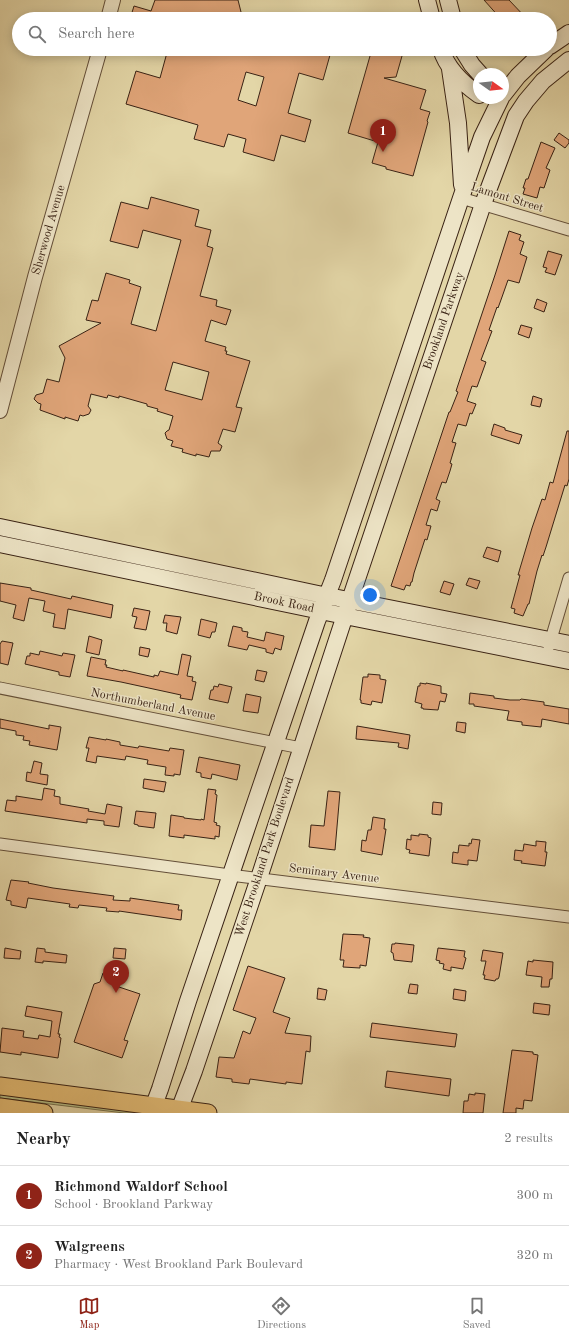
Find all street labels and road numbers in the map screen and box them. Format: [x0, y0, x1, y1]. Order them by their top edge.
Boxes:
street label: Lamont Street [469, 181, 545, 215]
street label: Sherwood Avenue [30, 183, 68, 276]
street label: Brookland Parkway [422, 270, 467, 371]
street label: Brook Road [253, 591, 315, 615]
street label: Northumberland Avenue [90, 687, 217, 723]
street label: West Brookland Park Boulevard [233, 776, 297, 938]
street label: Seminary Avenue [288, 863, 380, 886]

